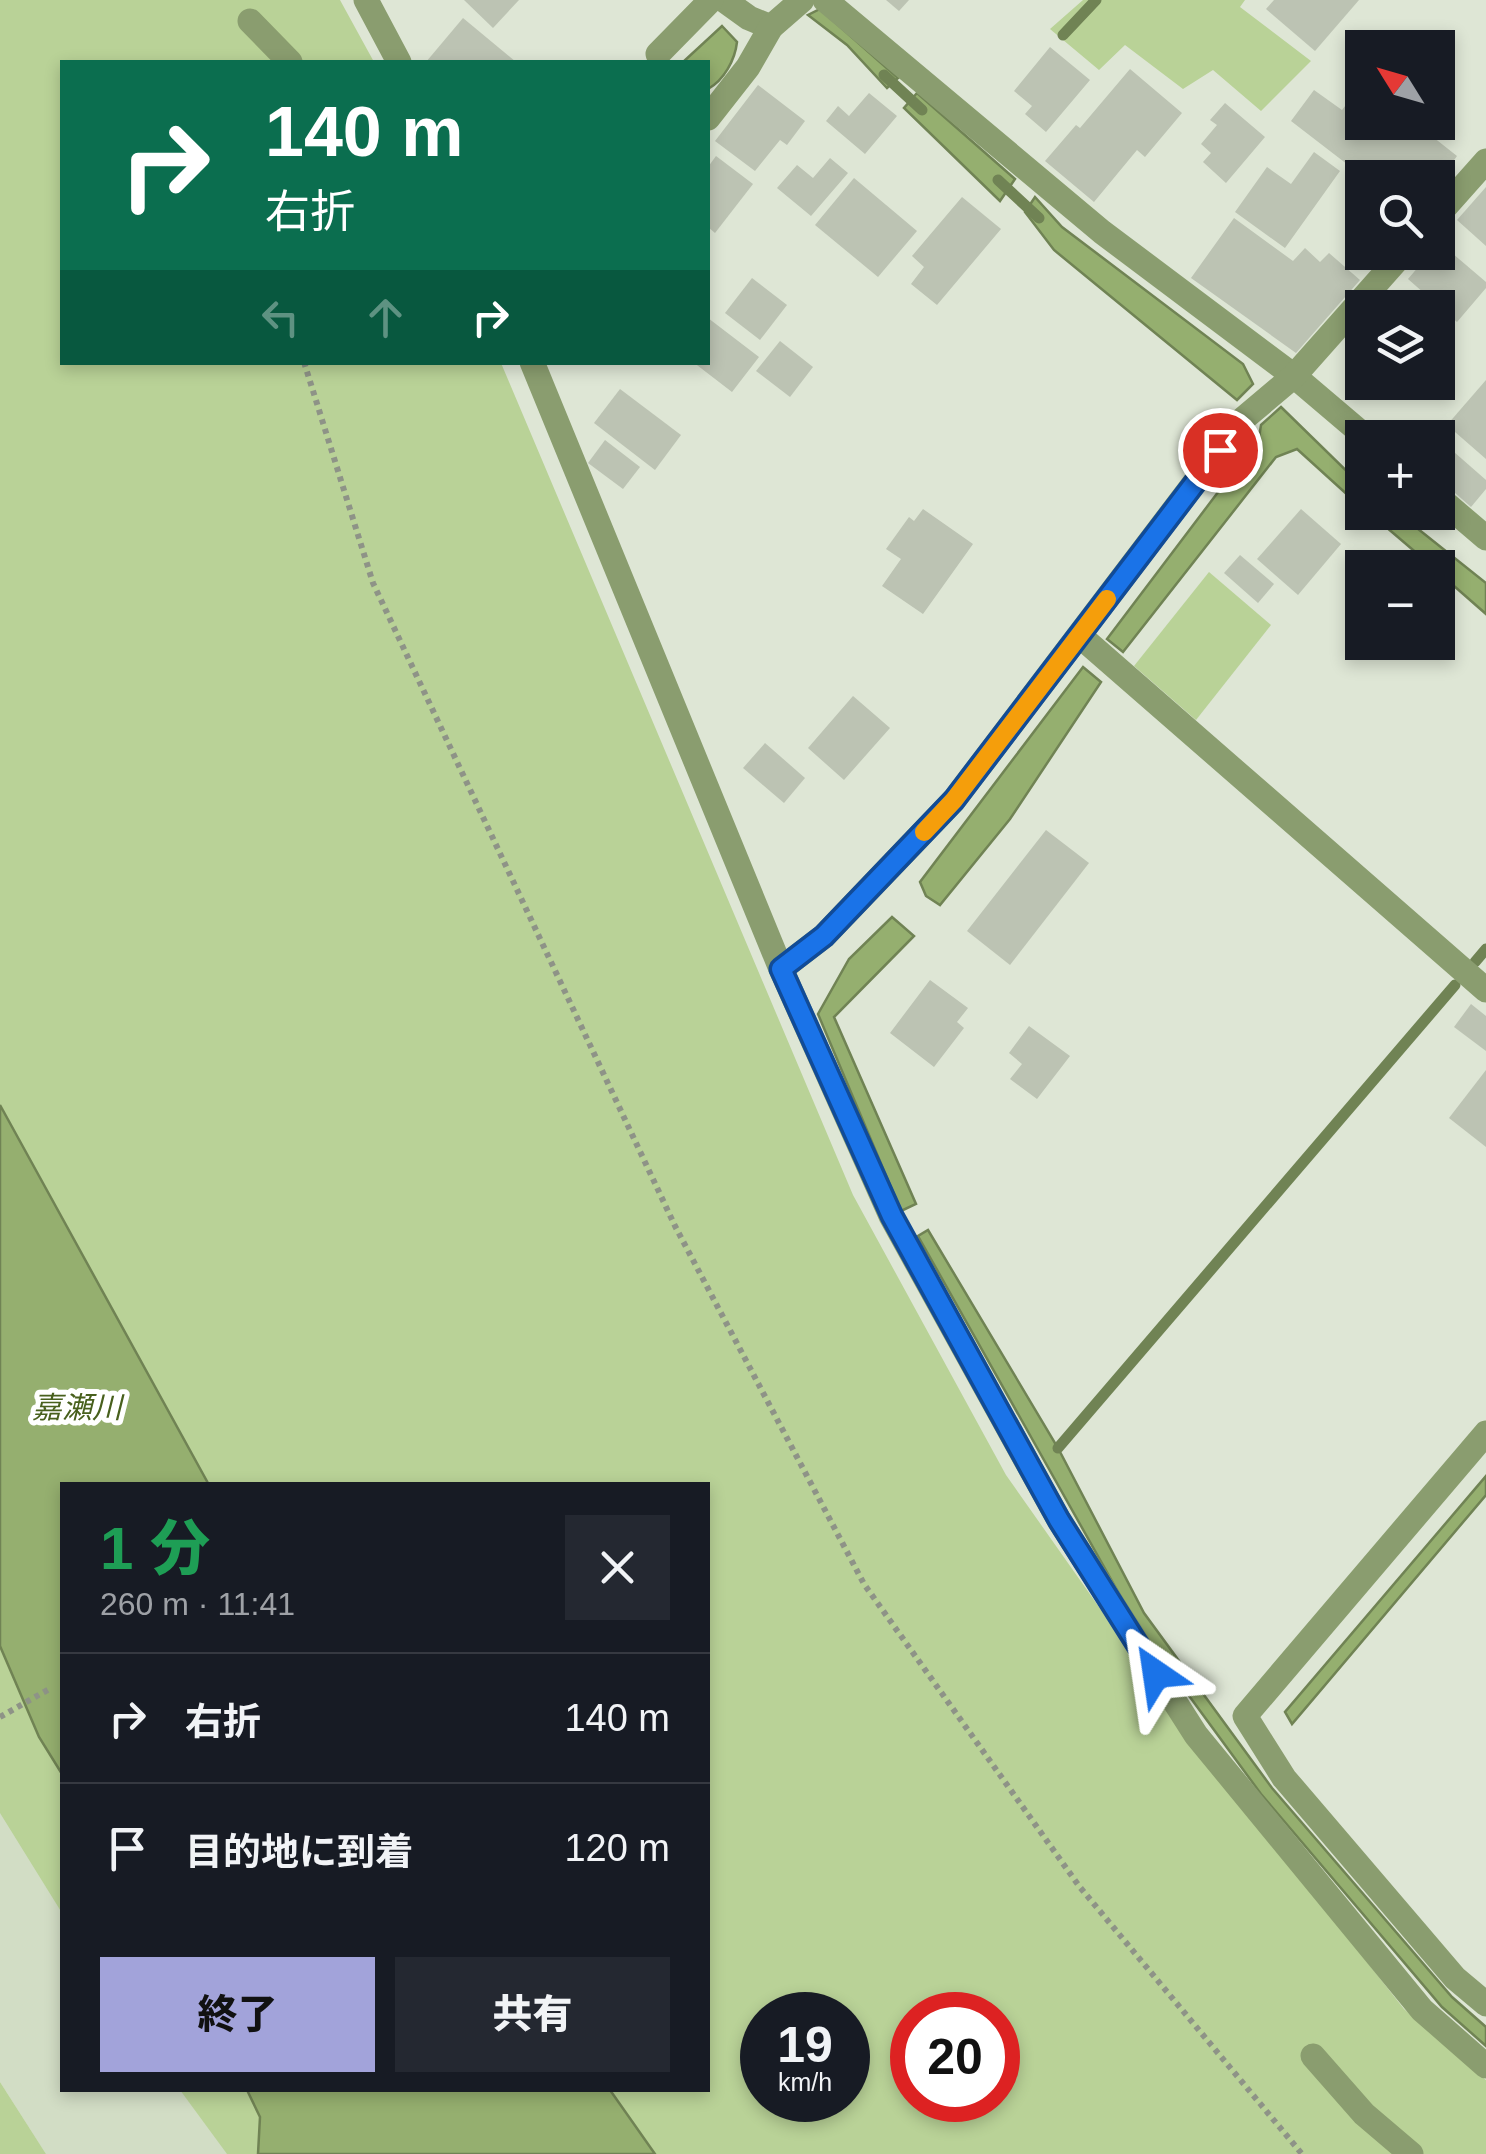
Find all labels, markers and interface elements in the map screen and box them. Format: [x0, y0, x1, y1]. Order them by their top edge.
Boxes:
north arrow [1345, 30, 1455, 140]
map controls [1345, 30, 1455, 660]
text: 140 m [265, 93, 463, 171]
icon: right [100, 100, 230, 230]
button: search [1345, 160, 1455, 270]
text: 右折 [265, 186, 355, 237]
icon: left [253, 290, 308, 345]
icon: ahead [358, 290, 413, 345]
icon: right [463, 290, 518, 345]
button: layers [1345, 290, 1455, 400]
pin [1178, 408, 1263, 493]
button: + [1345, 420, 1455, 530]
icon: arrive [1193, 423, 1248, 478]
button: − [1345, 550, 1455, 660]
water label: 嘉瀬川 [32, 1391, 125, 1424]
text: 1 分 [100, 1515, 210, 1582]
button: close [565, 1515, 670, 1620]
text: 260 m · 11:41 [100, 1586, 295, 1622]
position arrow [1104, 1622, 1208, 1726]
icon: right [100, 1691, 155, 1746]
text: 140 m [564, 1697, 670, 1739]
text: 右折 [185, 1701, 261, 1743]
icon: arrive [100, 1821, 155, 1876]
text: 120 m [564, 1827, 670, 1869]
text: 目的地に到着 [185, 1831, 413, 1873]
button: 終了 [100, 1957, 375, 2072]
button: 共有 [395, 1957, 670, 2072]
speed limit sign: 20 [890, 1992, 1020, 2122]
text: 19 [777, 2017, 833, 2073]
text: km/h [778, 2068, 832, 2096]

